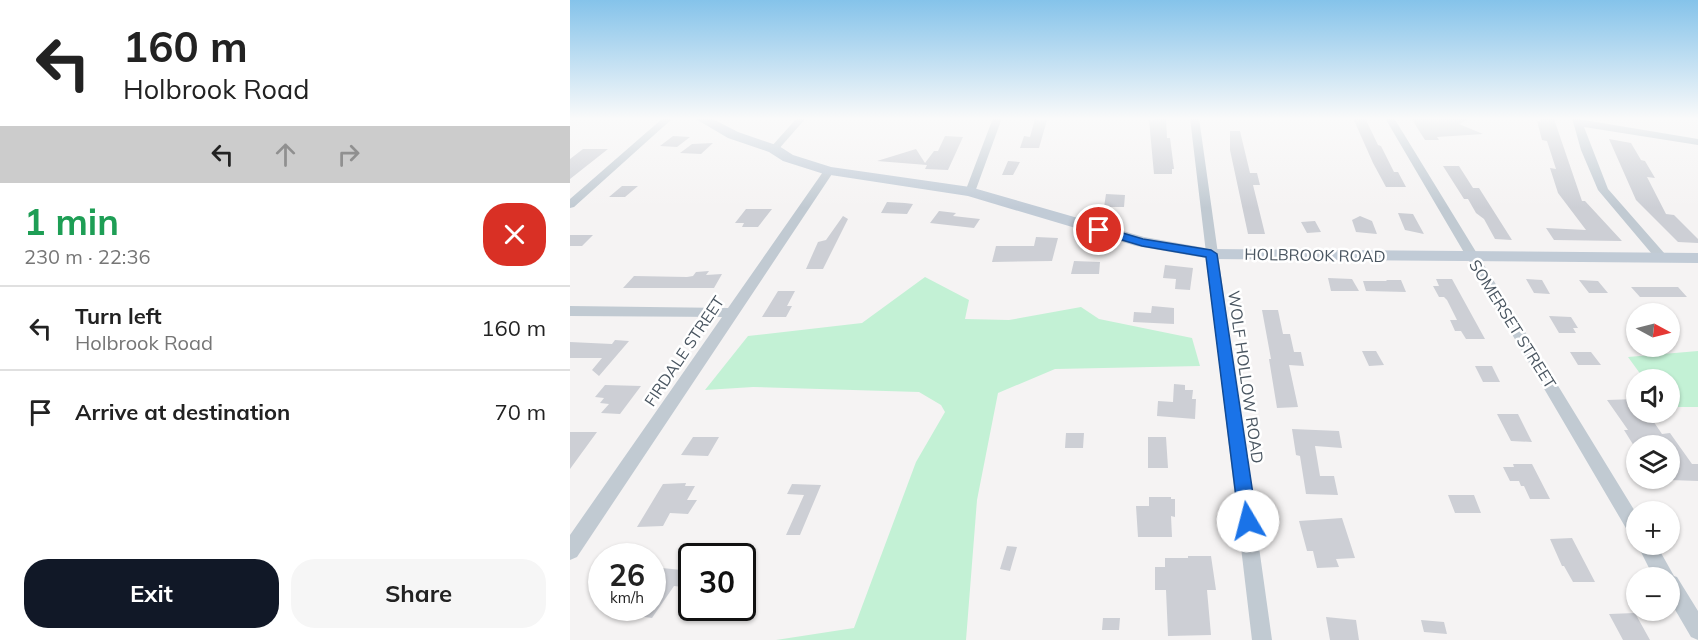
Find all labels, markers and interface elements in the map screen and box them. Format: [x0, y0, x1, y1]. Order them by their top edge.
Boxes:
text: 160 m [123, 20, 248, 73]
icon: left [24, 24, 102, 102]
text: Holbrook Road [123, 72, 309, 106]
icon: left [206, 138, 239, 171]
icon: ahead [269, 138, 302, 171]
icon: right [332, 138, 365, 171]
text: 1 min [24, 199, 119, 244]
button: close [483, 203, 546, 266]
pin [1073, 204, 1124, 255]
icon: arrive [1082, 213, 1115, 246]
text: 230 m · 22:36 [24, 244, 150, 269]
street label: HOLBROOK ROAD [1244, 244, 1386, 266]
street label: SOMERSET STREET [1465, 256, 1561, 392]
street label: WOLF HOLLOW ROAD [1224, 289, 1268, 465]
street label: FIRDALE STREET [640, 292, 728, 410]
text: Turn left [75, 302, 162, 330]
north arrow [1626, 303, 1680, 357]
map controls [1626, 303, 1680, 621]
icon: left [24, 312, 57, 345]
text: 160 m [481, 314, 546, 342]
text: Holbrook Road [75, 330, 213, 355]
button: sound [1626, 369, 1680, 423]
icon: arrive [24, 396, 57, 429]
text: Arrive at destination [75, 398, 290, 426]
text: 70 m [495, 398, 546, 426]
button: layers [1626, 435, 1680, 489]
position arrow [1216, 489, 1280, 553]
button: + [1626, 501, 1680, 555]
speed limit sign: 30 [678, 543, 756, 621]
text: 26 [609, 556, 645, 594]
button: Exit [24, 559, 279, 628]
button: Share [291, 559, 546, 628]
button: − [1626, 567, 1680, 621]
text: km/h [610, 588, 644, 607]

